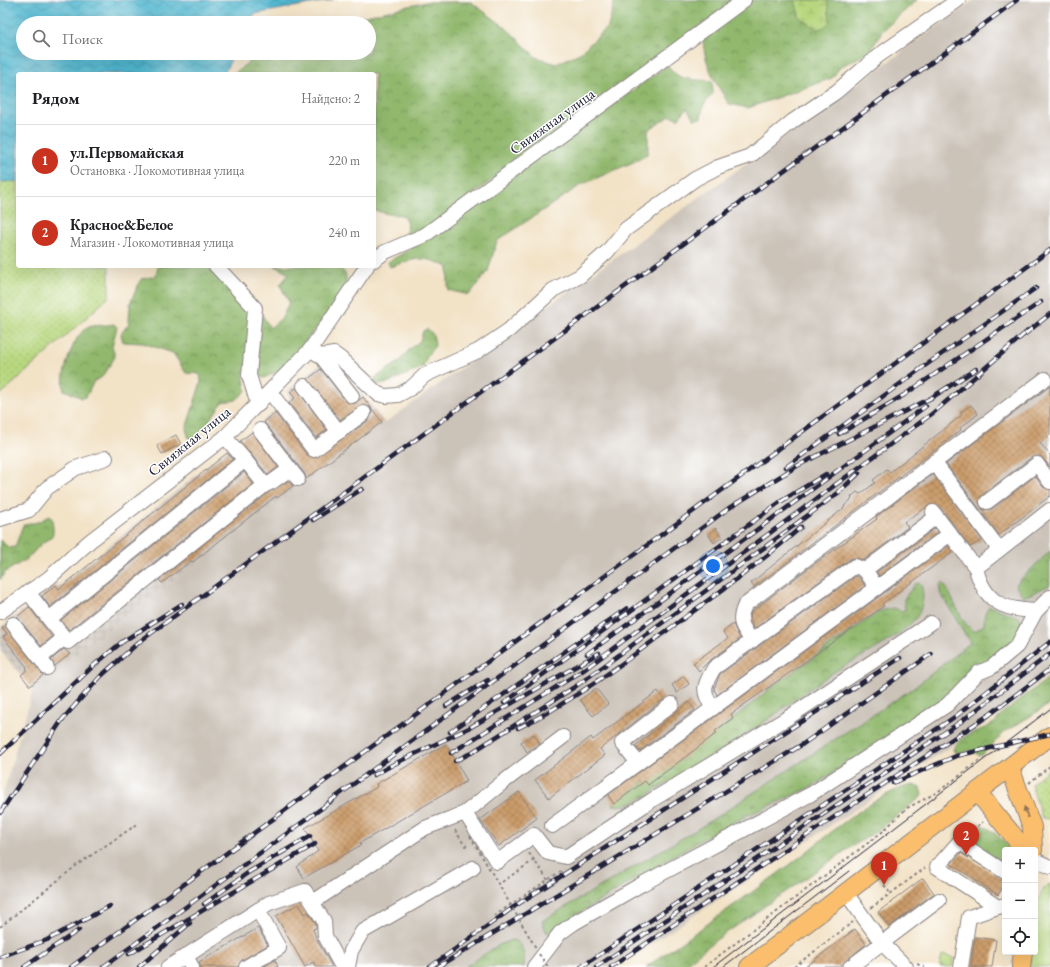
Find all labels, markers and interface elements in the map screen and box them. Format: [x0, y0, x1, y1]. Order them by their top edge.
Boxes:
search box [16, 16, 376, 60]
icon: search [30, 27, 52, 49]
text: Поиск [62, 29, 103, 48]
street label: Свияжная улица [506, 84, 598, 158]
text: Рядом [32, 87, 80, 109]
text: Найдено: 2 [301, 90, 360, 107]
text: ул.Первомайская [70, 143, 184, 162]
text: 1 [42, 152, 48, 169]
text: 220 m [329, 152, 360, 169]
text: Остановка · Локомотивная улица [70, 162, 244, 179]
text: Красное&Белое [70, 215, 173, 234]
text: 2 [42, 224, 48, 241]
text: 240 m [329, 224, 360, 241]
text: Магазин · Локомотивная улица [70, 234, 234, 251]
street label: Свияжная улица [144, 402, 234, 480]
your location [703, 556, 723, 576]
one-way arrow [1023, 805, 1029, 817]
pin: 2 [953, 822, 979, 855]
map controls [1002, 847, 1038, 955]
button: + [1002, 847, 1038, 883]
pin: 1 [871, 852, 897, 885]
button: − [1002, 883, 1038, 919]
button: locate [1002, 919, 1038, 955]

